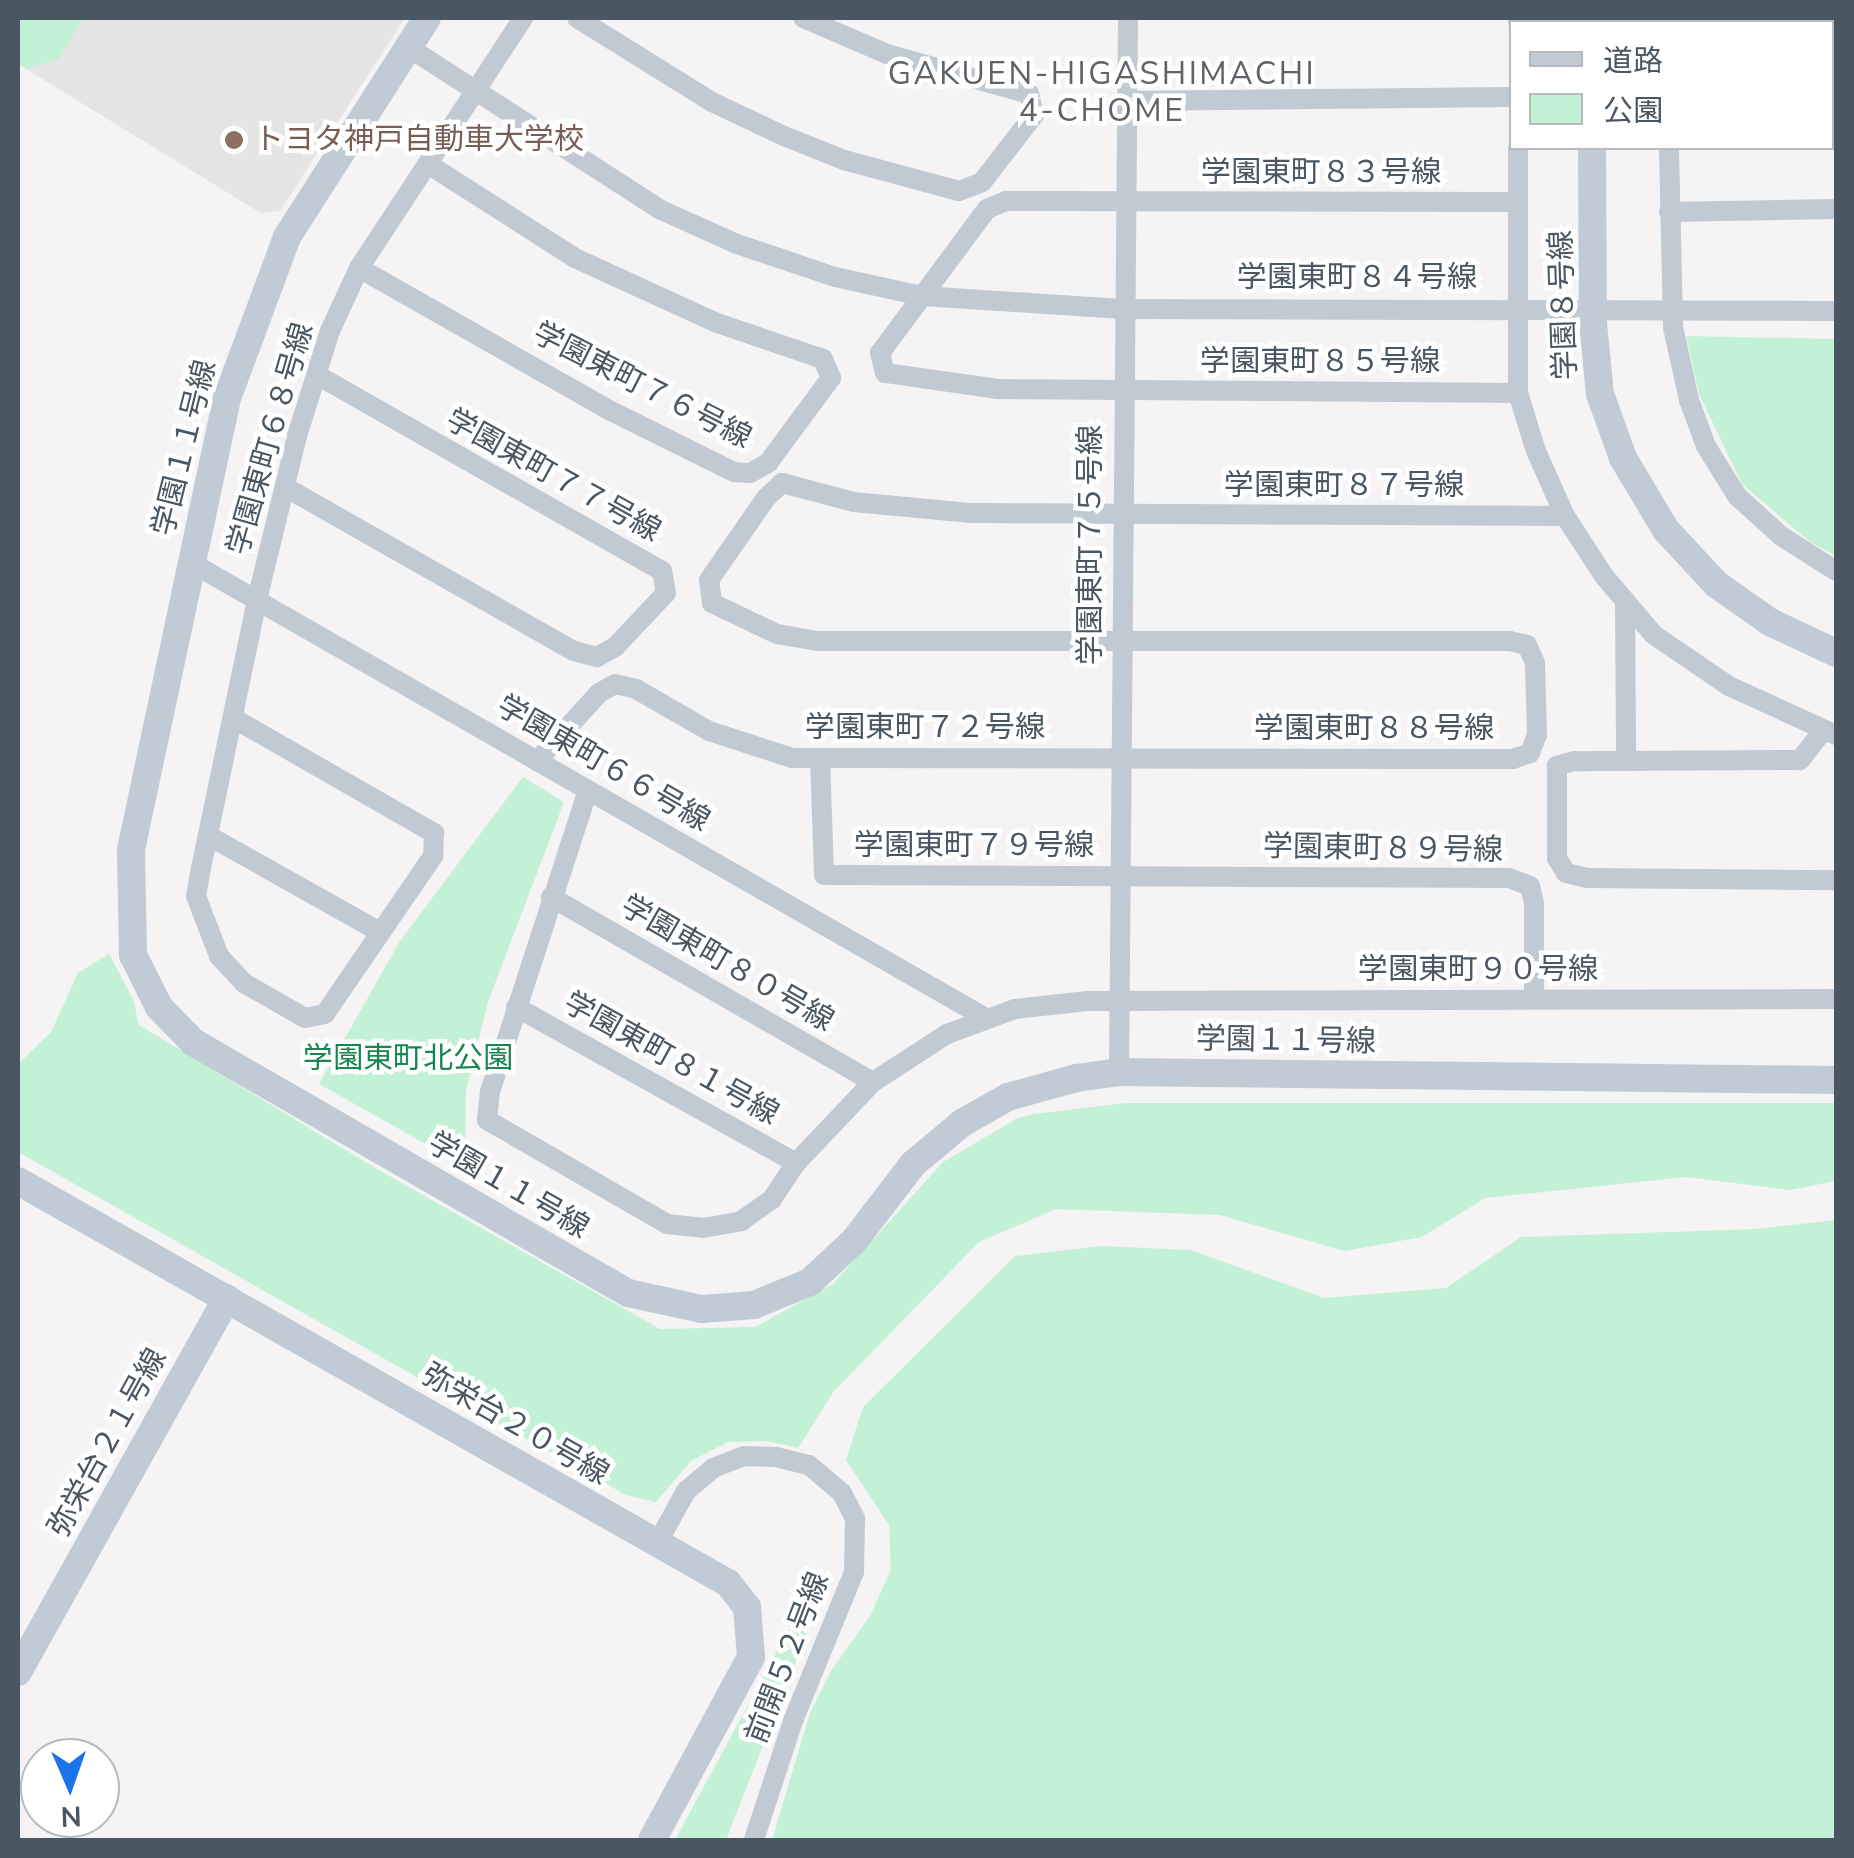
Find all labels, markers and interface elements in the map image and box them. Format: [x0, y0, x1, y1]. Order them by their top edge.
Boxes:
legend [1509, 20, 1834, 150]
text: 道路 [1603, 41, 1663, 82]
district label: GAKUEN-HIGASHIMACHI 4-CHOME [888, 56, 1316, 131]
text: 公園 [1603, 91, 1663, 132]
place label: トヨタ神戸自動車大学校 [254, 122, 584, 158]
marker: トヨタ神戸自動車大学校 [223, 129, 245, 151]
street label: 学園東町８３号線 [1201, 155, 1441, 191]
street label: 学園８号線 [1543, 229, 1585, 381]
street label: 学園東町８４号線 [1237, 260, 1477, 296]
street label: 学園東町７６号線 [527, 315, 757, 457]
street label: 学園東町６８号線 [221, 319, 321, 559]
street label: 学園東町８５号線 [1200, 344, 1440, 380]
street label: 学園１１号線 [146, 356, 224, 540]
street label: 学園東町７７号線 [439, 402, 667, 550]
street label: 学園東町７５号線 [1073, 425, 1109, 665]
street label: 学園東町８７号線 [1224, 468, 1464, 504]
street label: 学園東町６６号線 [490, 688, 716, 840]
street label: 学園東町７２号線 [805, 710, 1045, 746]
street label: 学園東町８８号線 [1254, 711, 1494, 747]
street label: 学園東町７９号線 [854, 828, 1094, 864]
street label: 学園東町８９号線 [1263, 829, 1503, 869]
street label: 学園東町８０号線 [614, 888, 840, 1040]
street label: 学園東町９０号線 [1358, 952, 1598, 988]
street label: 学園東町８１号線 [557, 985, 785, 1133]
street label: 学園１１号線 [1196, 1021, 1376, 1061]
park label: 学園東町北公園 [303, 1041, 513, 1077]
street label: 学園１１号線 [421, 1125, 595, 1247]
street label: 弥栄台２１号線 [41, 1342, 175, 1544]
street label: 弥栄台２０号線 [415, 1357, 615, 1493]
street label: 前開５２号線 [739, 1568, 837, 1748]
north arrow [20, 1738, 120, 1838]
text: N [60, 1797, 82, 1835]

